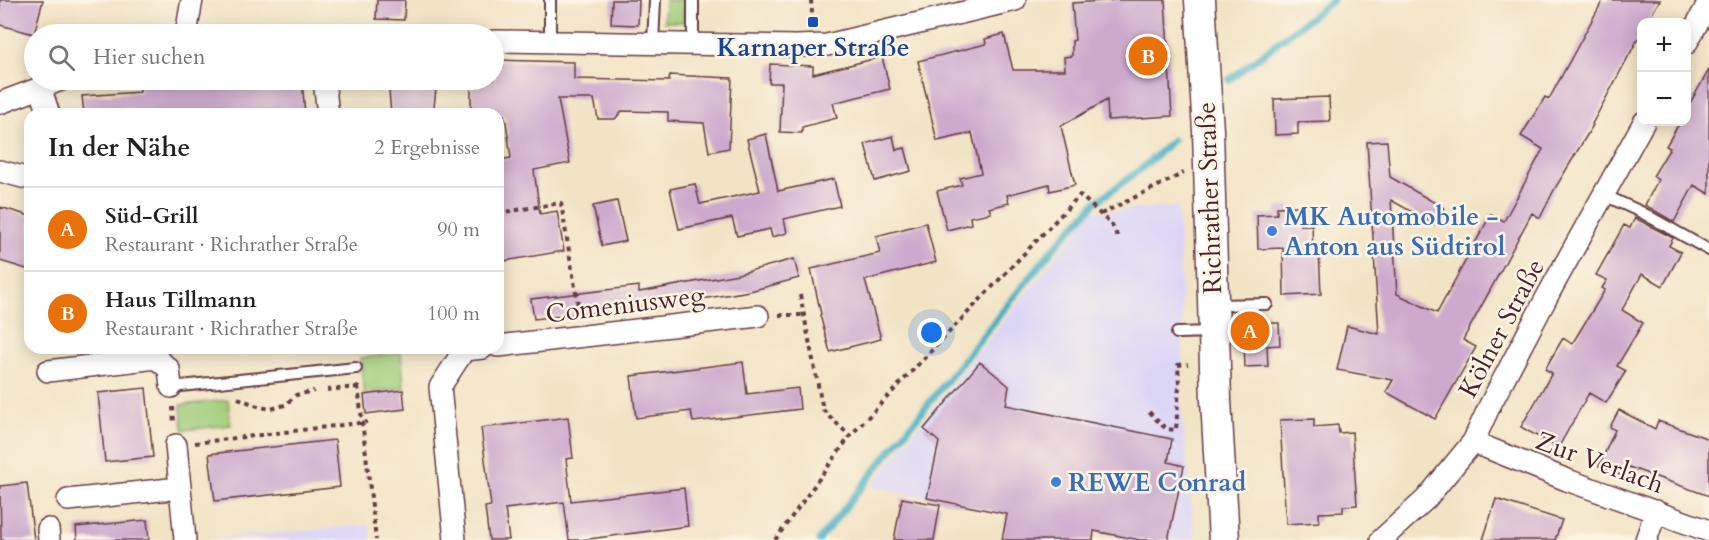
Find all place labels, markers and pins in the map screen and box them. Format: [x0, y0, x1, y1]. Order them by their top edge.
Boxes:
marker: Karnaper Straße [806, 15, 820, 29]
place label: Karnaper Straße [716, 30, 910, 65]
pin: B [1128, 34, 1168, 78]
place label: MK Automobile - Anton aus Südtirol [1284, 199, 1506, 264]
marker: MK Automobile - Anton aus Südtirol [1265, 224, 1279, 238]
pin: A [1230, 308, 1270, 354]
place label: REWE Conrad [1068, 465, 1246, 500]
marker: REWE Conrad [1049, 475, 1063, 489]

